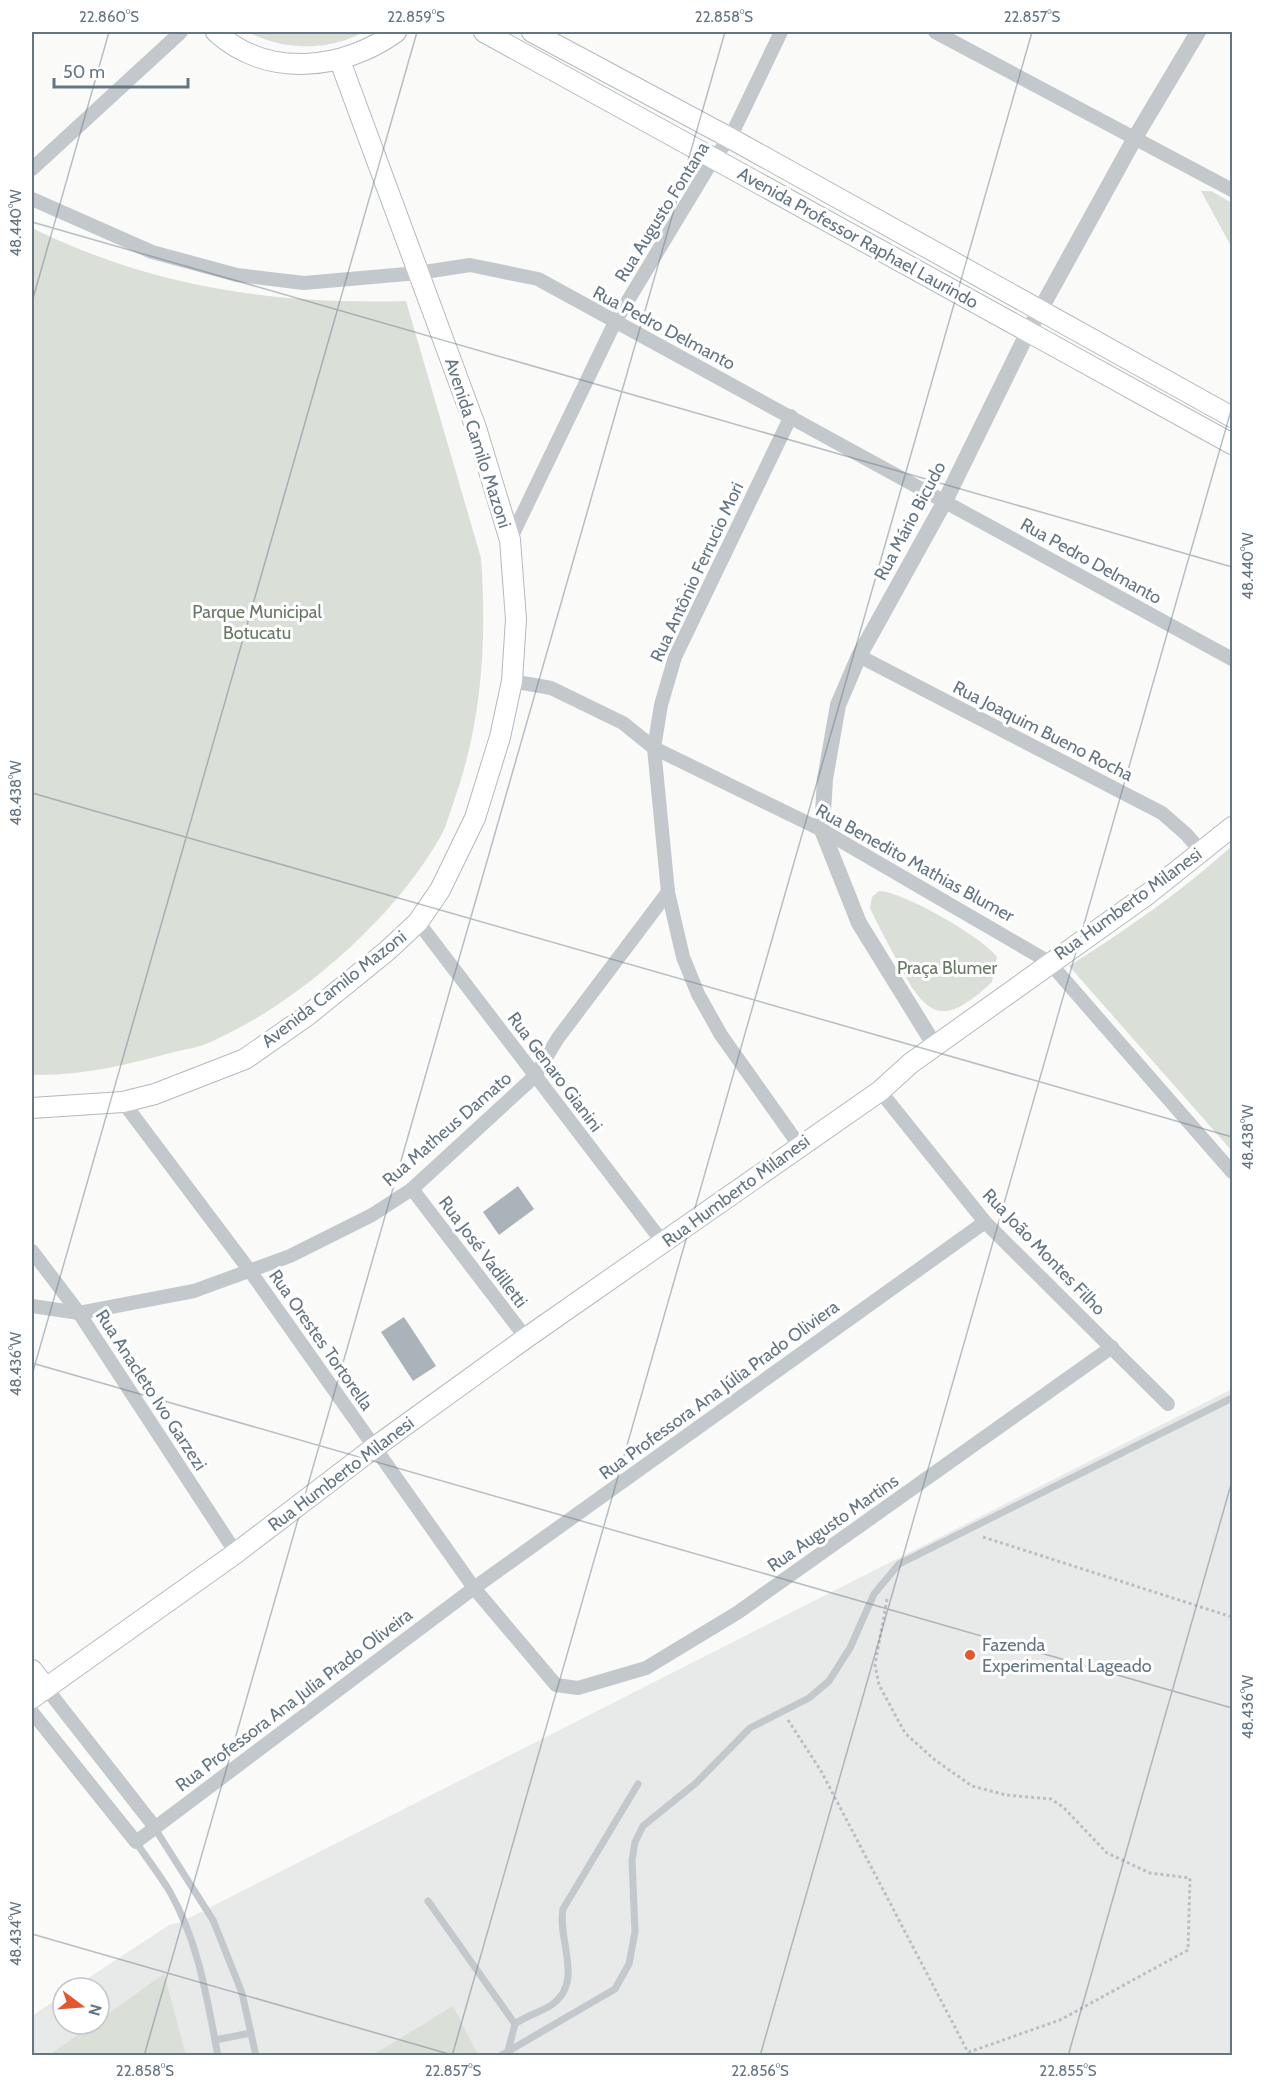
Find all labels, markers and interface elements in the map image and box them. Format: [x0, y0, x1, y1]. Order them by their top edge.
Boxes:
text: 22.860°S [79, 8, 139, 26]
text: 22.859°S [387, 8, 445, 26]
text: 22.858°S [695, 8, 753, 26]
text: 22.857°S [1004, 8, 1061, 26]
scale bar [54, 51, 188, 89]
text: 50 m [63, 61, 105, 83]
street label: Rua Augusto Fontana [610, 138, 714, 286]
street label: Avenida Professor Raphael Laurindo [734, 162, 982, 314]
text: 48.440°W [7, 189, 25, 257]
street label: Rua Pedro Delmanto [589, 281, 739, 375]
street label: Avenida Camilo Mazoni [440, 355, 516, 531]
street label: Rua Mário Bicudo [869, 458, 951, 584]
street label: Rua Antônio Ferrucio Mori [646, 479, 748, 665]
street label: Rua Pedro Delmanto [1017, 513, 1166, 609]
text: 48.440°W [1239, 532, 1257, 600]
park label: Parque Municipal Botucatu [192, 601, 322, 644]
street label: Rua Joaquim Bueno Rocha [949, 676, 1137, 786]
text: 48.438°W [7, 760, 25, 826]
street label: Rua Benedito Mathias Blumer [812, 799, 1018, 927]
street label: Rua Humberto Milanesi [1050, 843, 1206, 965]
street label: Avenida Camilo Mazoni [257, 926, 411, 1052]
park label: Praça Blumer [897, 957, 997, 979]
street label: Rua Genaro Gianini [503, 1008, 607, 1136]
street label: Rua Matheus Damato [378, 1067, 516, 1191]
text: 48.438°W [1239, 1104, 1257, 1170]
street label: Rua Humberto Milanesi [658, 1130, 814, 1252]
street label: Rua João Montes Filho [978, 1184, 1110, 1320]
street label: Rua José Vadilletti [434, 1192, 532, 1312]
street label: Rua Orestes Tortorella [264, 1265, 378, 1415]
street label: Rua Professora Ana Júlia Prado Oliviera [595, 1295, 843, 1484]
street label: Rua Anacleto Ivo Garzezi [91, 1305, 211, 1475]
text: 48.436°W [7, 1331, 25, 1396]
street label: Rua Humberto Milanesi [264, 1412, 418, 1536]
street label: Rua Augusto Martins [763, 1470, 903, 1576]
street label: Rua Professora Ana Julia Prado Oliveira [171, 1604, 417, 1796]
place label: Fazenda Experimental Lageado [982, 1634, 1152, 1677]
marker: Fazenda Experimental Lageado [963, 1648, 977, 1662]
text: 48.436°W [1239, 1674, 1257, 1739]
text: 48.434°W [7, 1901, 25, 1966]
north arrow [51, 1976, 111, 2036]
text: N [84, 2002, 106, 2018]
text: 22.858°S [116, 2062, 174, 2080]
text: 22.857°S [425, 2062, 482, 2080]
text: 22.856°S [731, 2062, 789, 2080]
text: 22.855°S [1039, 2062, 1097, 2080]

